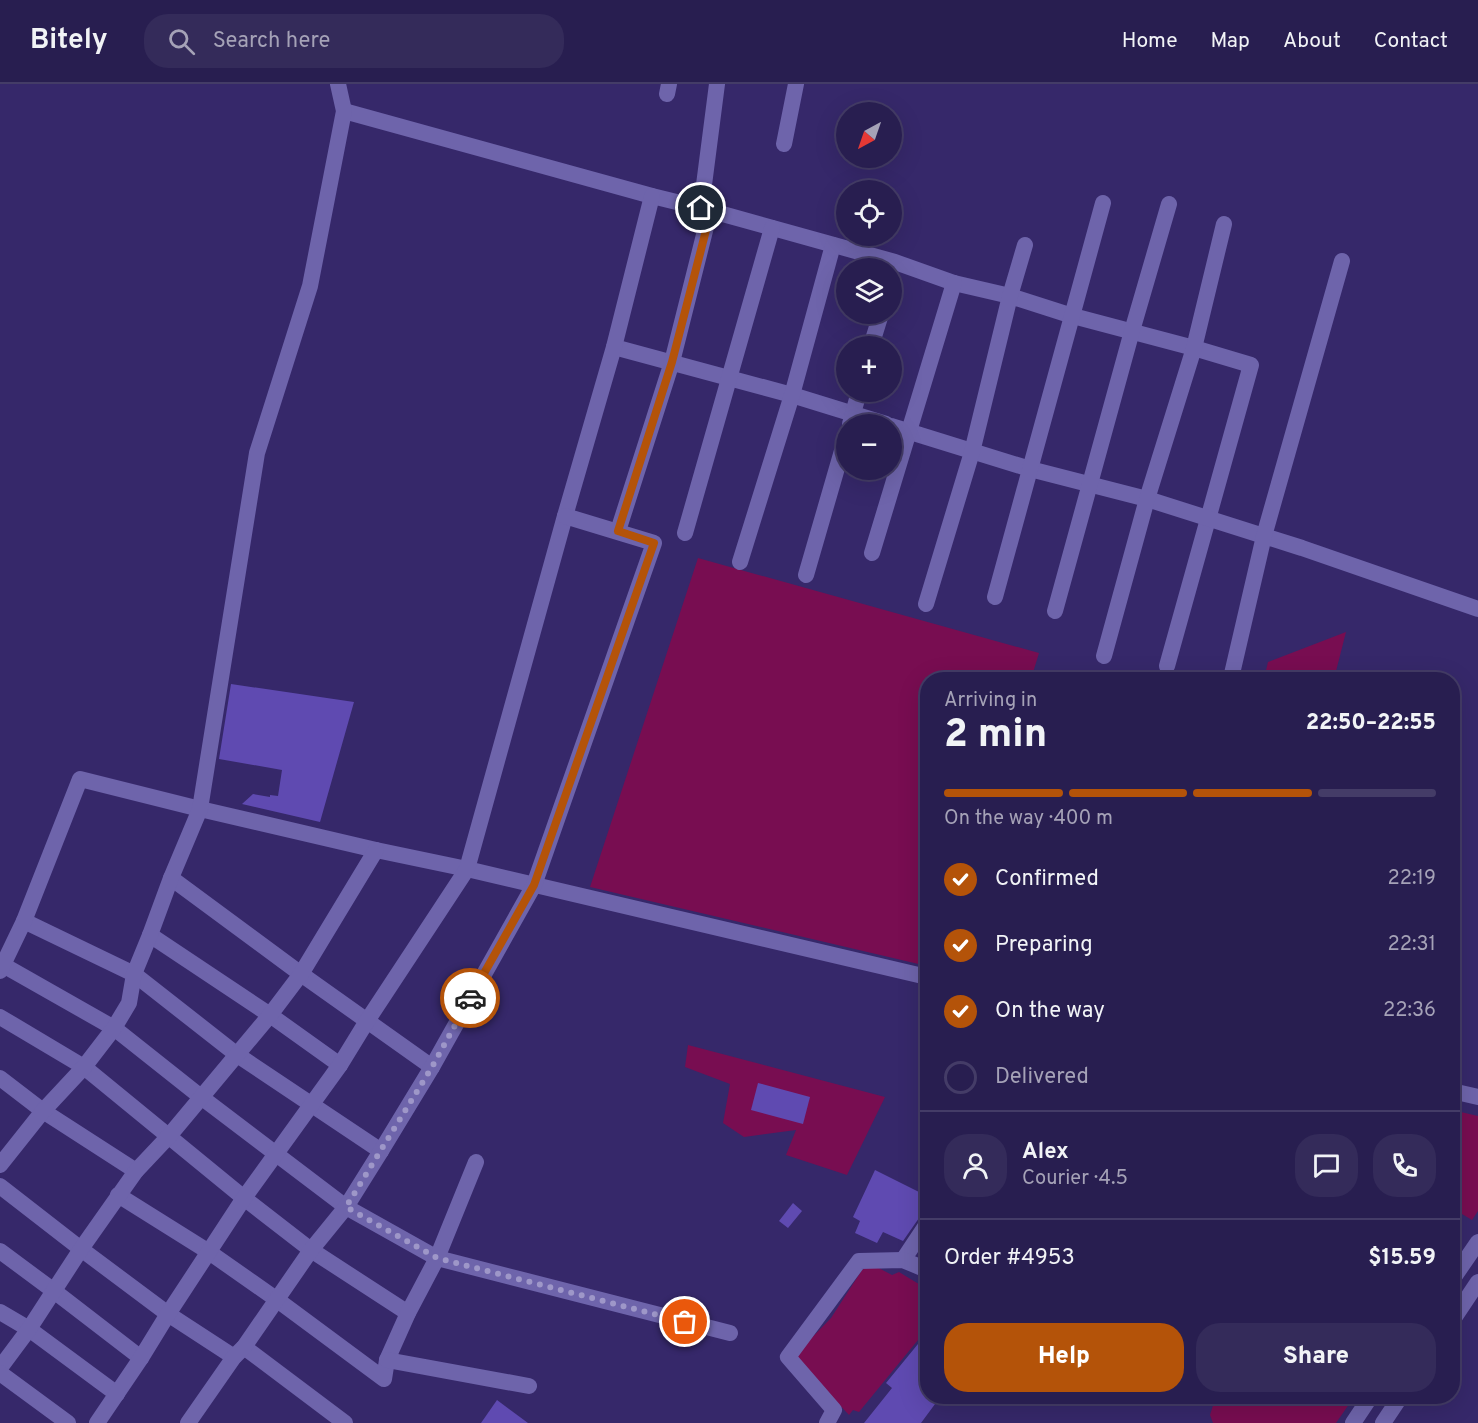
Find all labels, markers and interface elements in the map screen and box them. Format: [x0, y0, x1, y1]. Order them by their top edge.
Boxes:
search box [144, 14, 564, 68]
text: Bitely [30, 23, 108, 59]
icon: search [165, 25, 198, 58]
text: Search here [213, 28, 330, 55]
text: Home [1122, 28, 1178, 55]
text: Map [1211, 28, 1250, 55]
text: About [1283, 28, 1341, 55]
text: Contact [1374, 28, 1448, 55]
north arrow [836, 102, 902, 168]
map controls [836, 102, 902, 480]
button: locate [836, 180, 902, 246]
pin [675, 182, 726, 233]
icon: home [684, 191, 717, 224]
button: layers [836, 258, 902, 324]
button: + [836, 336, 902, 402]
button: − [836, 414, 902, 480]
text: Arriving in [944, 688, 1037, 714]
text: 22:50–22:55 [1306, 710, 1436, 737]
text: 2 min [944, 712, 1047, 761]
text: On the way · 400 m [944, 806, 1113, 832]
icon: check [944, 863, 977, 896]
text: Confirmed [995, 866, 1099, 893]
text: 22:19 [1388, 866, 1436, 892]
icon: check [944, 929, 977, 962]
text: Preparing [995, 932, 1093, 959]
text: 22:31 [1388, 932, 1436, 958]
courier [440, 968, 500, 1028]
icon: car [454, 982, 487, 1015]
icon: check [944, 995, 977, 1028]
text: On the way [995, 998, 1105, 1025]
text: 22:36 [1383, 998, 1436, 1024]
text: Delivered [995, 1064, 1089, 1091]
button: person [944, 1134, 1007, 1197]
button: chat [1295, 1134, 1358, 1197]
button: phone [1373, 1134, 1436, 1197]
text: Alex [1022, 1139, 1069, 1166]
text: Courier · 4.5 [1022, 1166, 1128, 1192]
text: Order #4953 [944, 1245, 1075, 1272]
text: $15.59 [1368, 1245, 1436, 1272]
pin [659, 1296, 710, 1347]
icon: bag [668, 1305, 701, 1338]
button: Help [944, 1323, 1184, 1392]
button: Share [1196, 1323, 1436, 1392]

